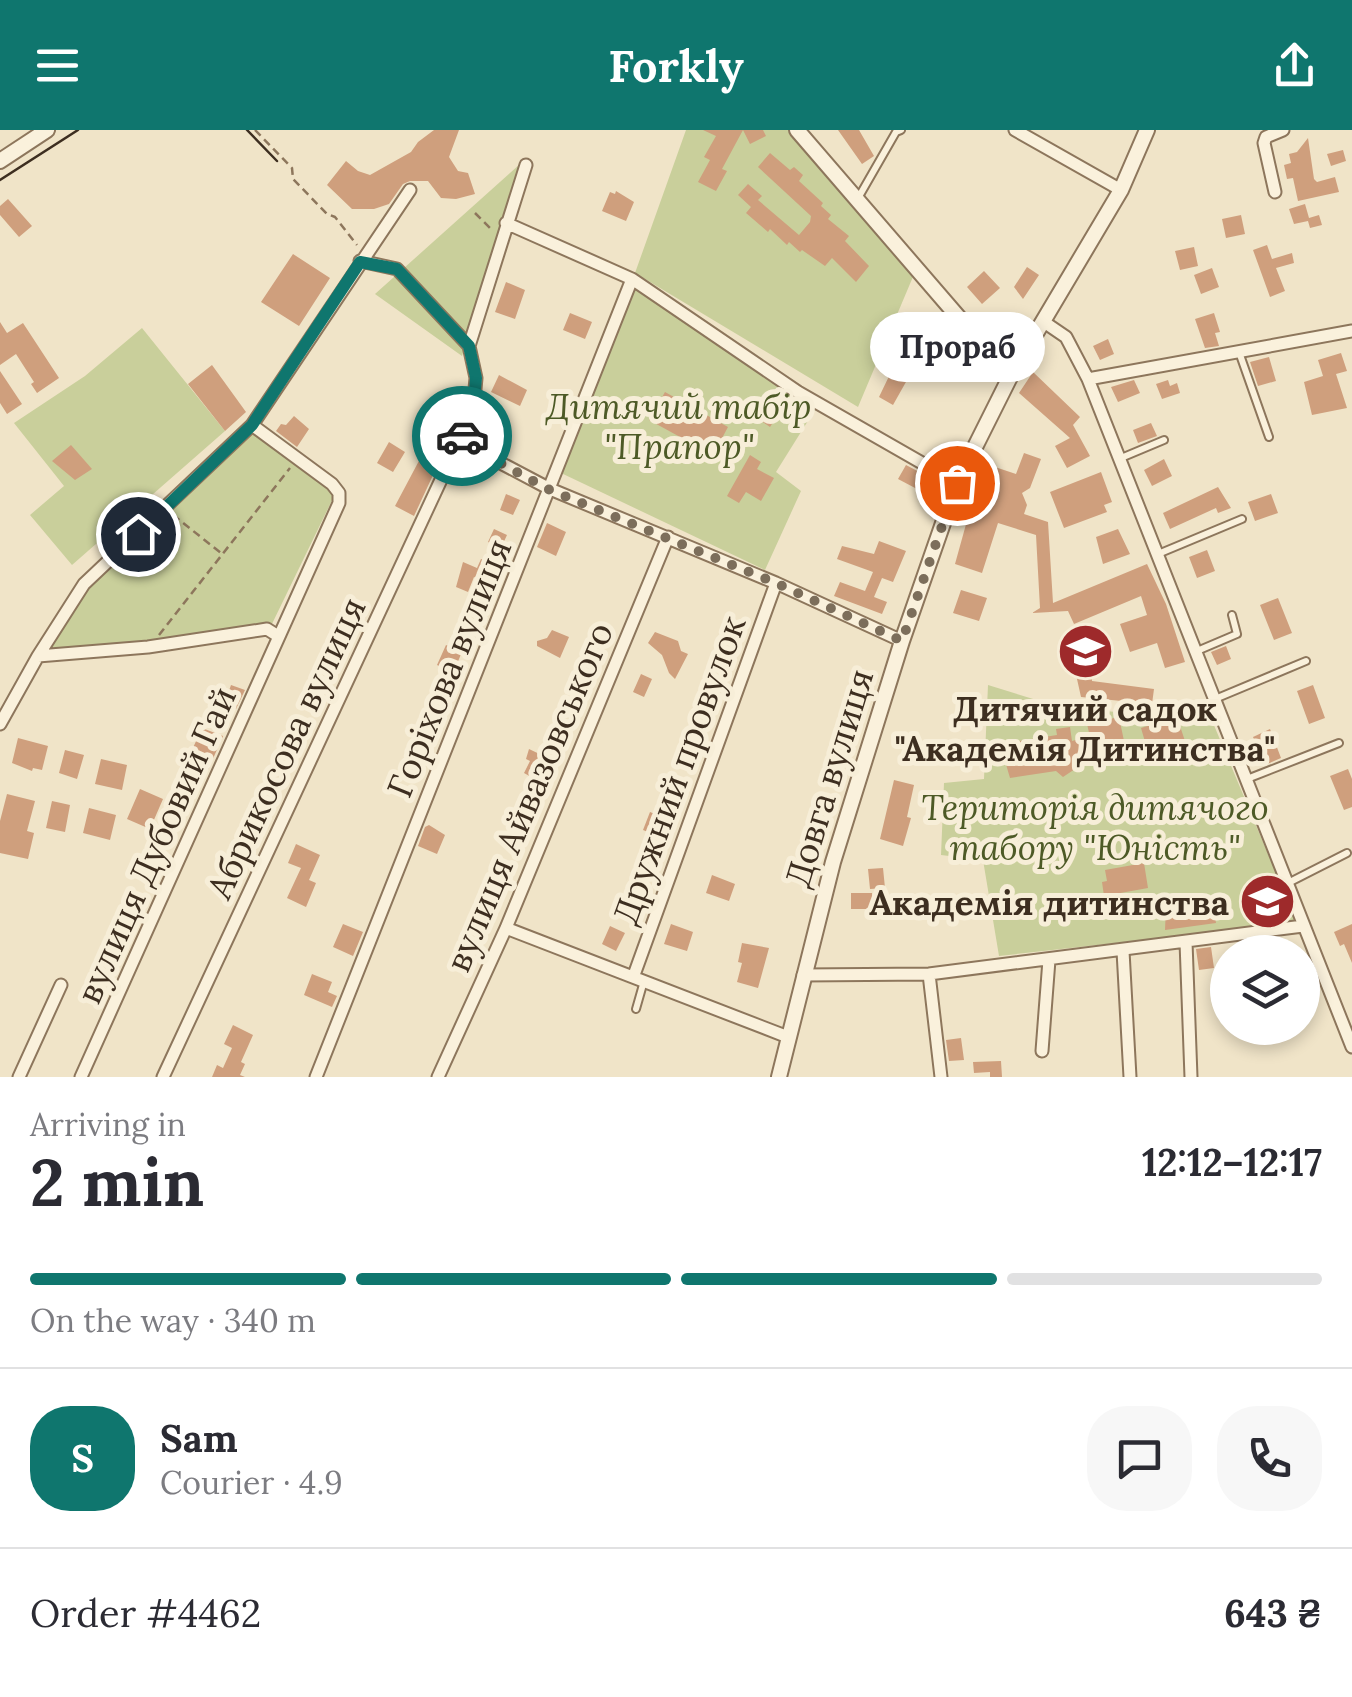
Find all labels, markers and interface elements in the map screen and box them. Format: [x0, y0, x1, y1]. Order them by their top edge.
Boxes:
text: Forkly [608, 37, 744, 94]
icon: menu [30, 38, 85, 93]
icon: share [1267, 38, 1322, 93]
callout: Прораб [870, 313, 1044, 383]
text: Прораб [899, 326, 1016, 367]
park label: Дитячий табір "Прапор" [545, 384, 811, 469]
courier [412, 386, 512, 486]
icon: car [435, 409, 490, 464]
pin [915, 441, 1000, 526]
icon: bag [930, 456, 985, 511]
pin [96, 492, 181, 577]
icon: home [111, 507, 166, 562]
street label: Горіхова вулиця [377, 532, 521, 804]
street label: Абрикосова вулиця [196, 590, 376, 907]
street label: Дружний провулок [602, 609, 756, 930]
street label: вулиця Айвазовського [435, 616, 623, 978]
school or university icon: Дитячий садок "Академія Дитинства" [1055, 622, 1115, 682]
street label: Довга вулиця [775, 664, 883, 892]
street label: вулиця Дубовий Гай [66, 680, 246, 1010]
place label: Дитячий садок "Академія Дитинства" [895, 686, 1275, 771]
park label: Територія дитячого табору "Юність" [921, 785, 1269, 870]
school or university icon: Академія дитинства [1238, 872, 1298, 932]
place label: Академія дитинства [869, 880, 1229, 925]
map controls [1210, 935, 1320, 1045]
button: layers [1210, 935, 1320, 1045]
text: Arriving in [30, 1104, 186, 1145]
text: 12:12–12:17 [1142, 1138, 1322, 1186]
text: 2 min [30, 1141, 204, 1224]
text: On the way · 340 m [30, 1300, 316, 1341]
button: chat [1087, 1406, 1192, 1511]
button: phone [1217, 1406, 1322, 1511]
text: Sam [160, 1414, 238, 1462]
text: S [71, 1434, 94, 1482]
text: Courier · 4.9 [160, 1462, 343, 1503]
text: Order #4462 [30, 1589, 261, 1637]
text: 643 ₴ [1224, 1589, 1322, 1637]

